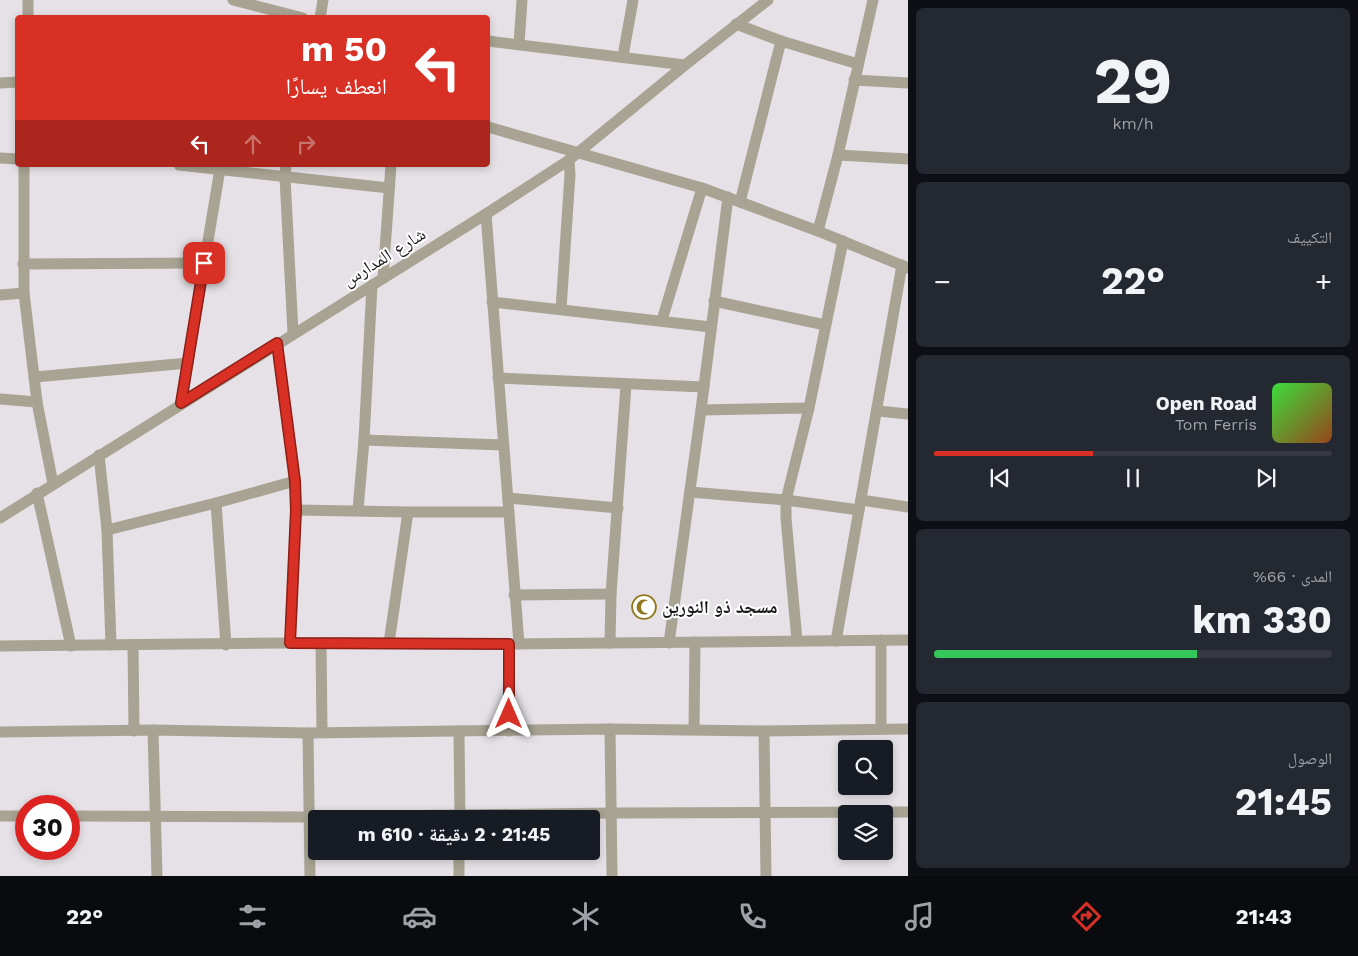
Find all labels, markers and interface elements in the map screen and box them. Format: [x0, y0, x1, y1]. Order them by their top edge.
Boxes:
text: 50 m [301, 28, 387, 70]
icon: left [405, 35, 470, 100]
text: 29 [1094, 43, 1172, 119]
text: انعطف يسارًا [286, 74, 387, 99]
text: km/h [1112, 114, 1154, 133]
icon: left [186, 130, 214, 158]
icon: ahead [239, 130, 267, 158]
icon: right [292, 130, 320, 158]
street label: شارع المدارس [338, 223, 430, 291]
text: التكييف [1287, 228, 1332, 247]
pin [183, 242, 225, 284]
icon: arrive [190, 249, 218, 277]
text: 22° [1101, 259, 1165, 303]
text: − [934, 265, 951, 298]
text: + [1315, 265, 1332, 298]
text: Open Road [1156, 392, 1257, 415]
text: Tom Ferris [1175, 415, 1257, 434]
icon: previous [986, 464, 1014, 492]
icon: pause [1119, 464, 1147, 492]
icon: next [1252, 464, 1280, 492]
text: المدى · 66% [1253, 567, 1332, 586]
mosque icon: مسجد ذو النورين [631, 594, 657, 620]
place label: مسجد ذو النورين [662, 596, 778, 618]
text: 330 km [1192, 598, 1332, 642]
position arrow [482, 687, 534, 739]
map controls [838, 740, 893, 860]
button: search [838, 740, 893, 795]
text: الوصول [1288, 749, 1332, 768]
text: 21:45 [1235, 780, 1332, 824]
speed limit sign: 30 [15, 795, 80, 860]
button: layers [838, 805, 893, 860]
text: 21:45 · 2 دقيقة · 610 m [358, 823, 550, 846]
icon: filters [235, 899, 270, 934]
icon: car [402, 899, 437, 934]
icon: climate [568, 899, 603, 934]
icon: phone [735, 899, 770, 934]
icon: music [902, 899, 937, 934]
icon: directions [1069, 899, 1104, 934]
text: 22° [66, 904, 103, 929]
text: 21:43 [1236, 904, 1292, 929]

